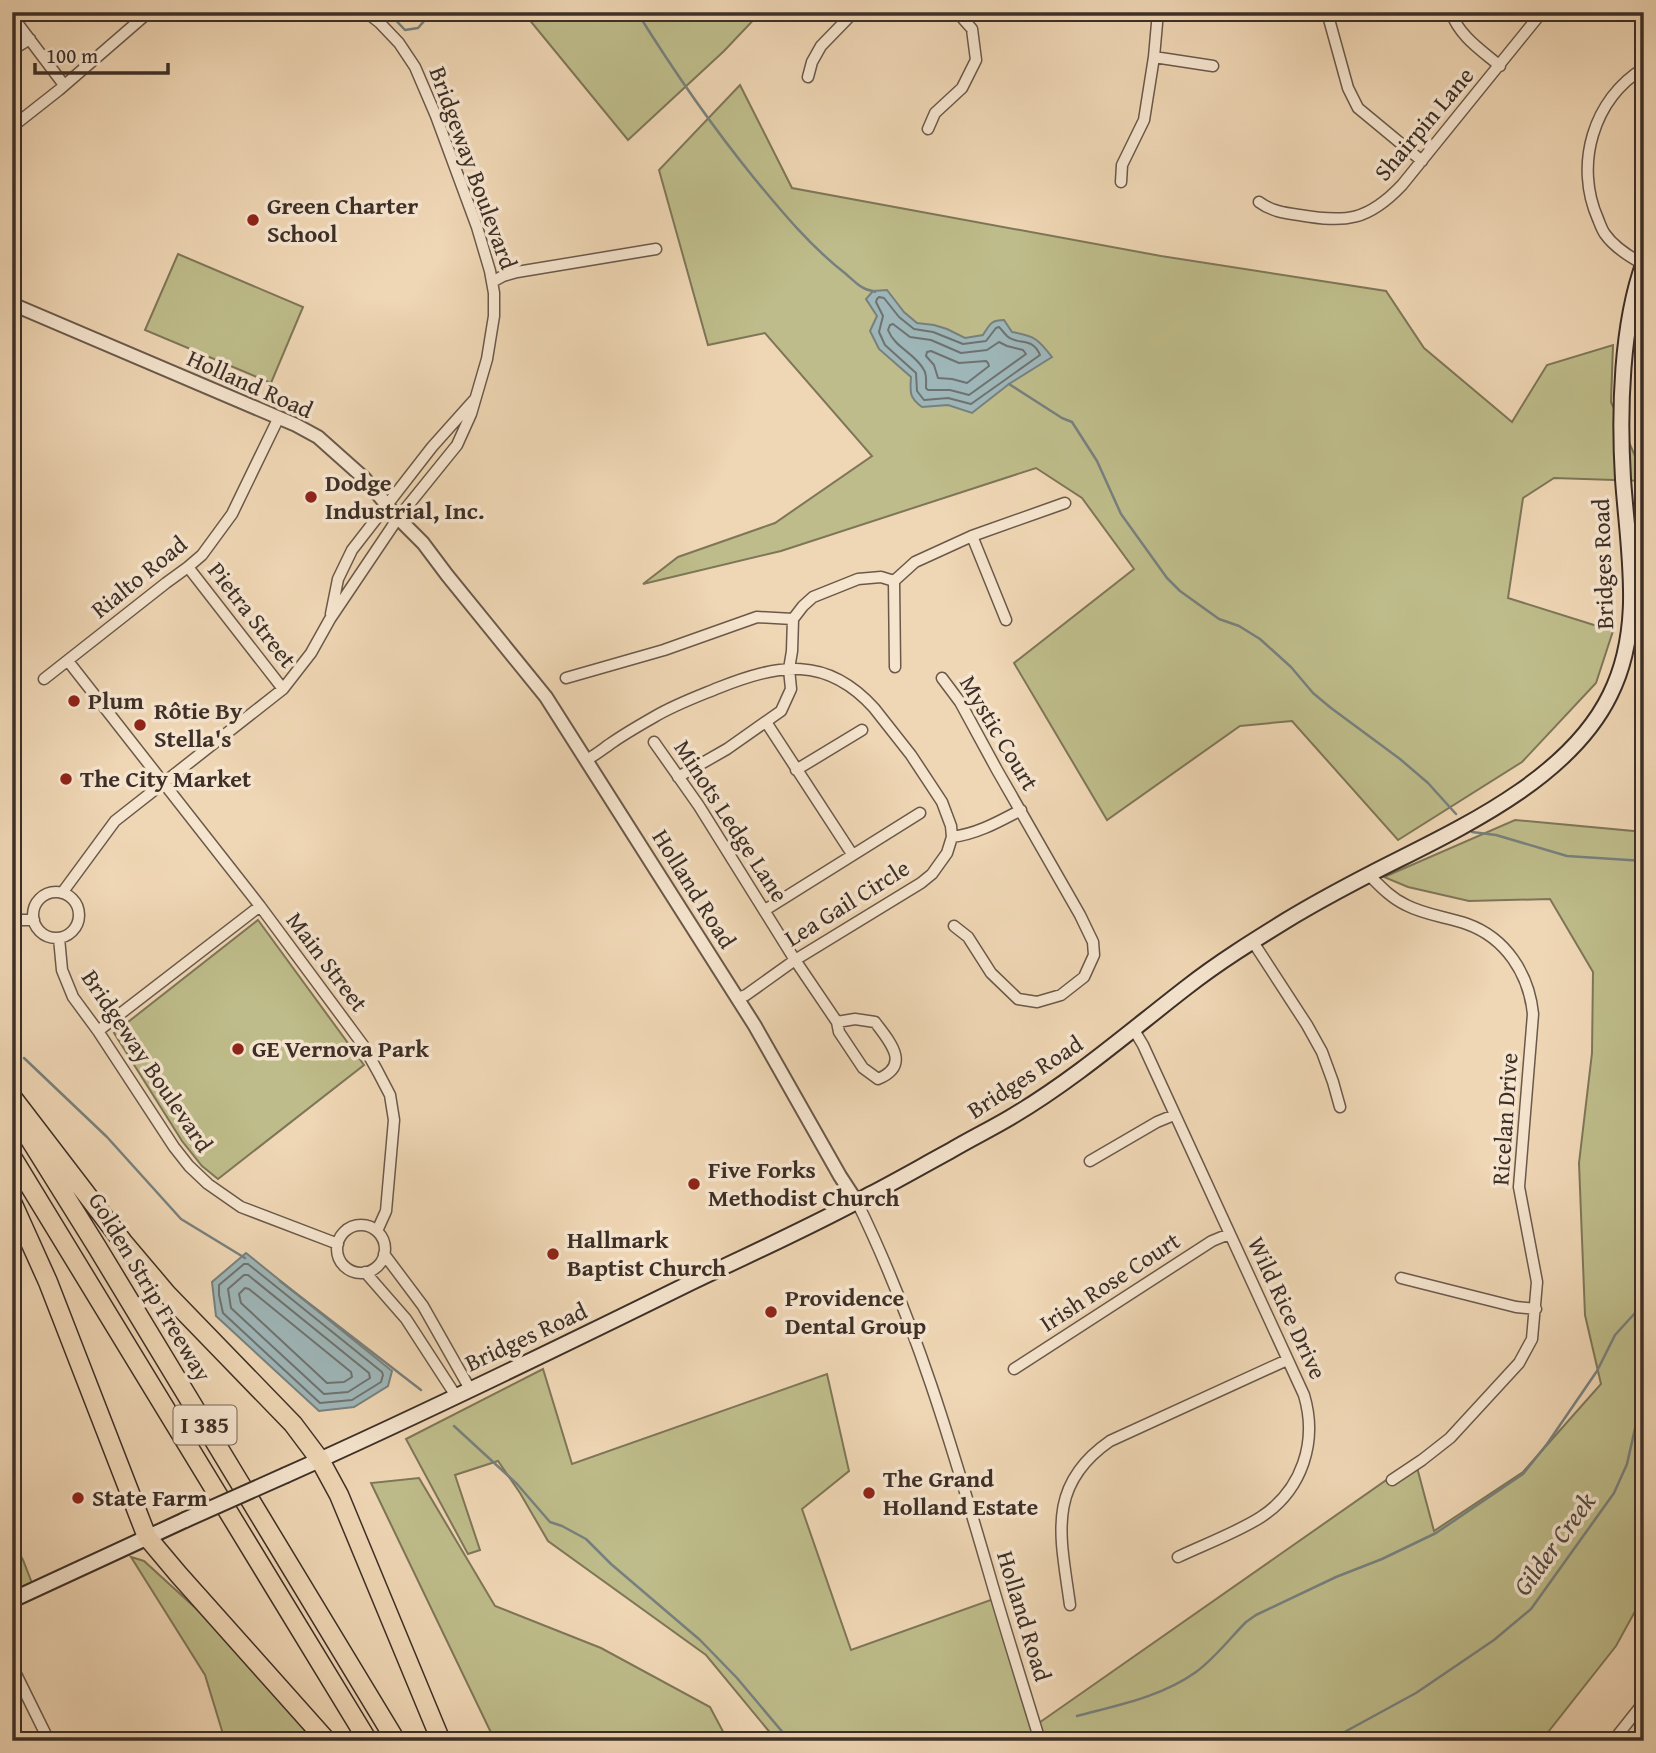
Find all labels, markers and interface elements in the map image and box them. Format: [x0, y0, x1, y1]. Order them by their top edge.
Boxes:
scale bar [35, 32, 168, 76]
text: 100 m [46, 40, 98, 71]
street label: Shairpin Lane [1365, 59, 1482, 188]
street label: Bridgeway Boulevard [420, 61, 527, 274]
place label: Green Charter School [267, 188, 418, 251]
marker: Green Charter School [245, 212, 261, 228]
street label: Holland Road [182, 340, 319, 427]
place label: Dodge Industrial, Inc. [325, 465, 485, 528]
marker: Dodge Industrial, Inc. [303, 489, 319, 505]
street label: Bridges Road [1583, 498, 1622, 630]
street label: Rialto Road [83, 527, 194, 626]
street label: Pietra Street [200, 554, 305, 676]
street label: Mystic Court [951, 668, 1048, 797]
place label: Plum [88, 683, 144, 718]
marker: Plum [66, 693, 82, 709]
place label: Rôtie By Stella's [154, 693, 243, 756]
marker: Rôtie By Stella's [132, 717, 148, 733]
street label: Minots Ledge Lane [666, 733, 797, 909]
place label: The City Market [80, 761, 251, 796]
marker: The City Market [58, 771, 74, 787]
street label: Holland Road [644, 822, 745, 955]
street label: Lea Gail Circle [777, 850, 916, 955]
street label: Main Street [278, 904, 377, 1019]
street label: Bridgeway Boulevard [73, 962, 222, 1159]
street label: Bridges Road [960, 1026, 1089, 1127]
place label: GE Vernova Park [252, 1031, 429, 1066]
marker: GE Vernova Park [230, 1041, 246, 1057]
street label: Ricelan Drive [1482, 1051, 1527, 1187]
place label: Five Forks Methodist Church [708, 1152, 899, 1215]
marker: Five Forks Methodist Church [686, 1176, 702, 1192]
street label: Golden Strip Freeway [80, 1186, 221, 1388]
place label: Hallmark Baptist Church [567, 1222, 726, 1285]
street label: Irish Rose Court [1033, 1223, 1187, 1340]
street label: Wild Rice Drive [1239, 1231, 1336, 1385]
marker: Hallmark Baptist Church [545, 1246, 561, 1262]
place label: Providence Dental Group [785, 1280, 926, 1343]
street label: Bridges Road [459, 1293, 593, 1380]
marker: Providence Dental Group [763, 1304, 779, 1320]
road number: I 385 [174, 1406, 236, 1444]
place label: The Grand Holland Estate [883, 1461, 1038, 1524]
place label: State Farm [92, 1480, 208, 1515]
water label: Gilder Creek [1503, 1484, 1605, 1603]
marker: The Grand Holland Estate [861, 1485, 877, 1501]
marker: State Farm [70, 1490, 86, 1506]
street label: Holland Road [988, 1546, 1061, 1686]

